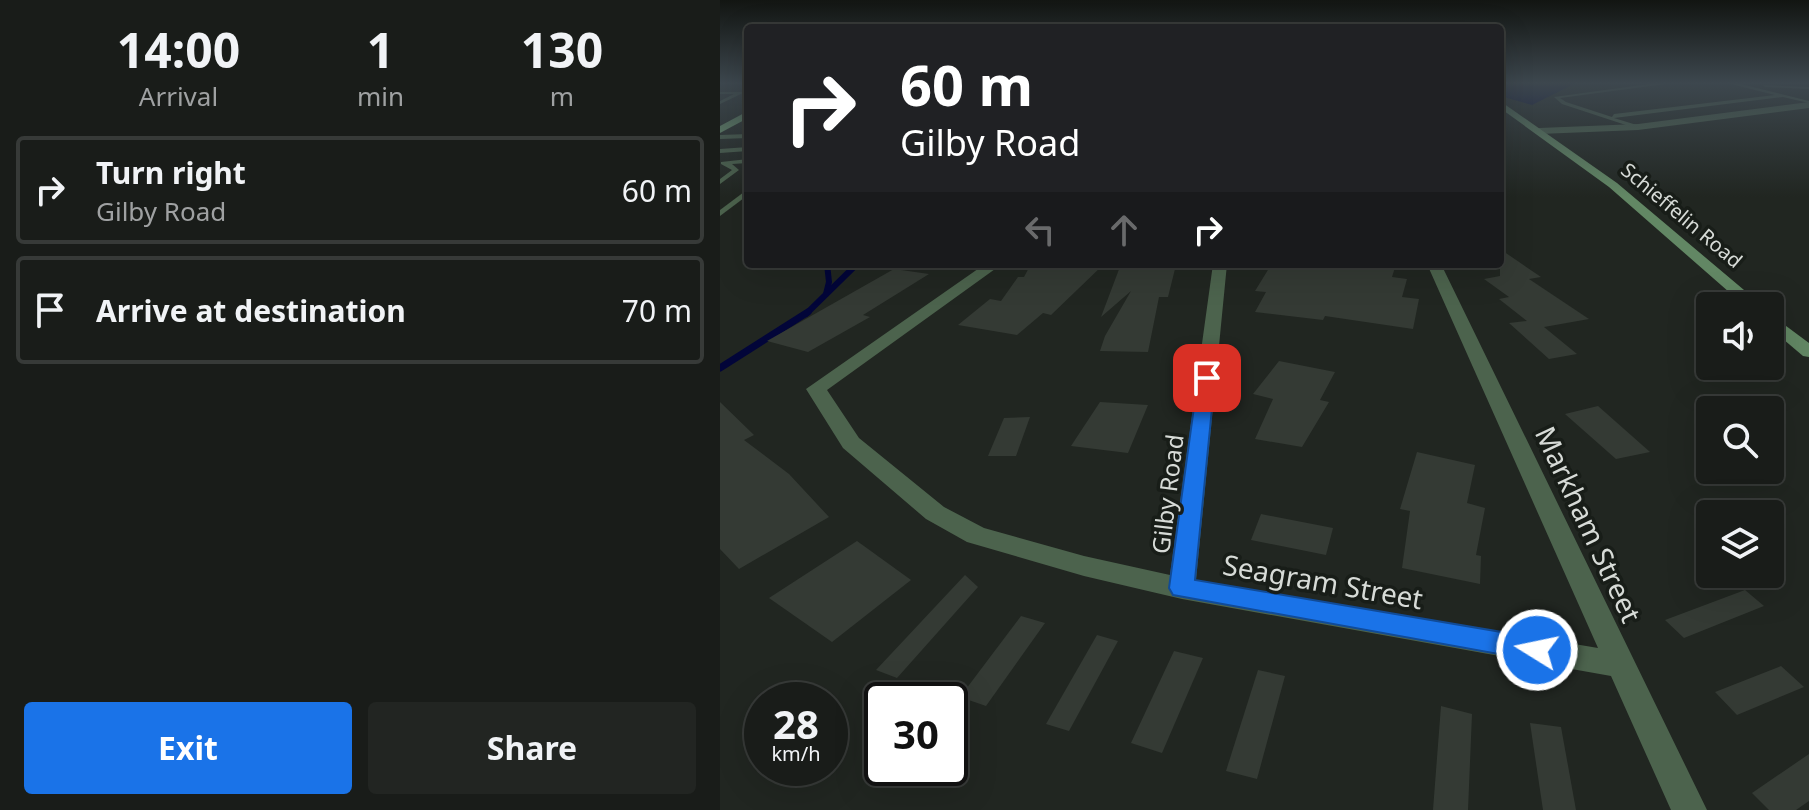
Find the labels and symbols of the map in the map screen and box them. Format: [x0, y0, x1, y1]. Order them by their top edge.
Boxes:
street label: Schieffelin Road [1616, 156, 1748, 274]
pin [1173, 344, 1241, 412]
street label: Markham Street [1527, 420, 1651, 628]
street label: Gilby Road [1143, 432, 1191, 556]
street label: Seagram Street [1220, 545, 1426, 617]
position arrow [1495, 608, 1579, 692]
speed limit sign: 30 [864, 682, 968, 786]

